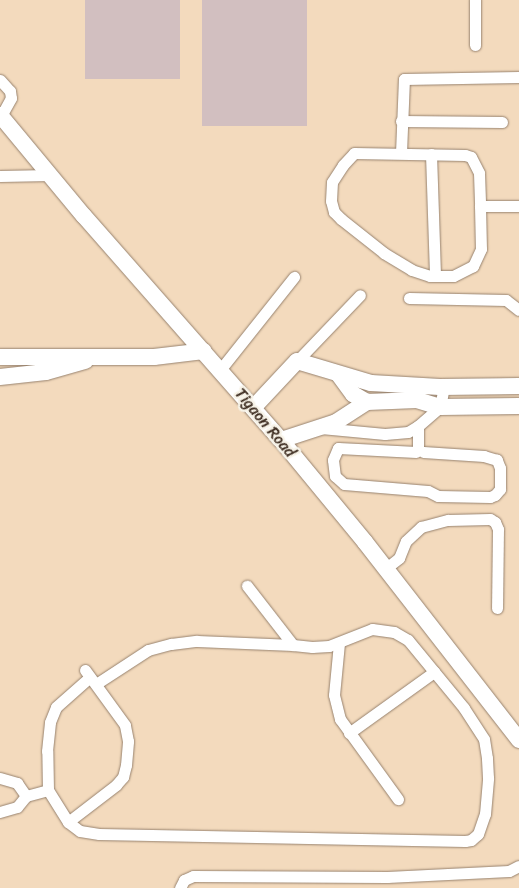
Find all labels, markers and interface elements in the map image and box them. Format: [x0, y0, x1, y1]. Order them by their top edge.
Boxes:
street label: Tigaon Road [231, 384, 299, 462]

